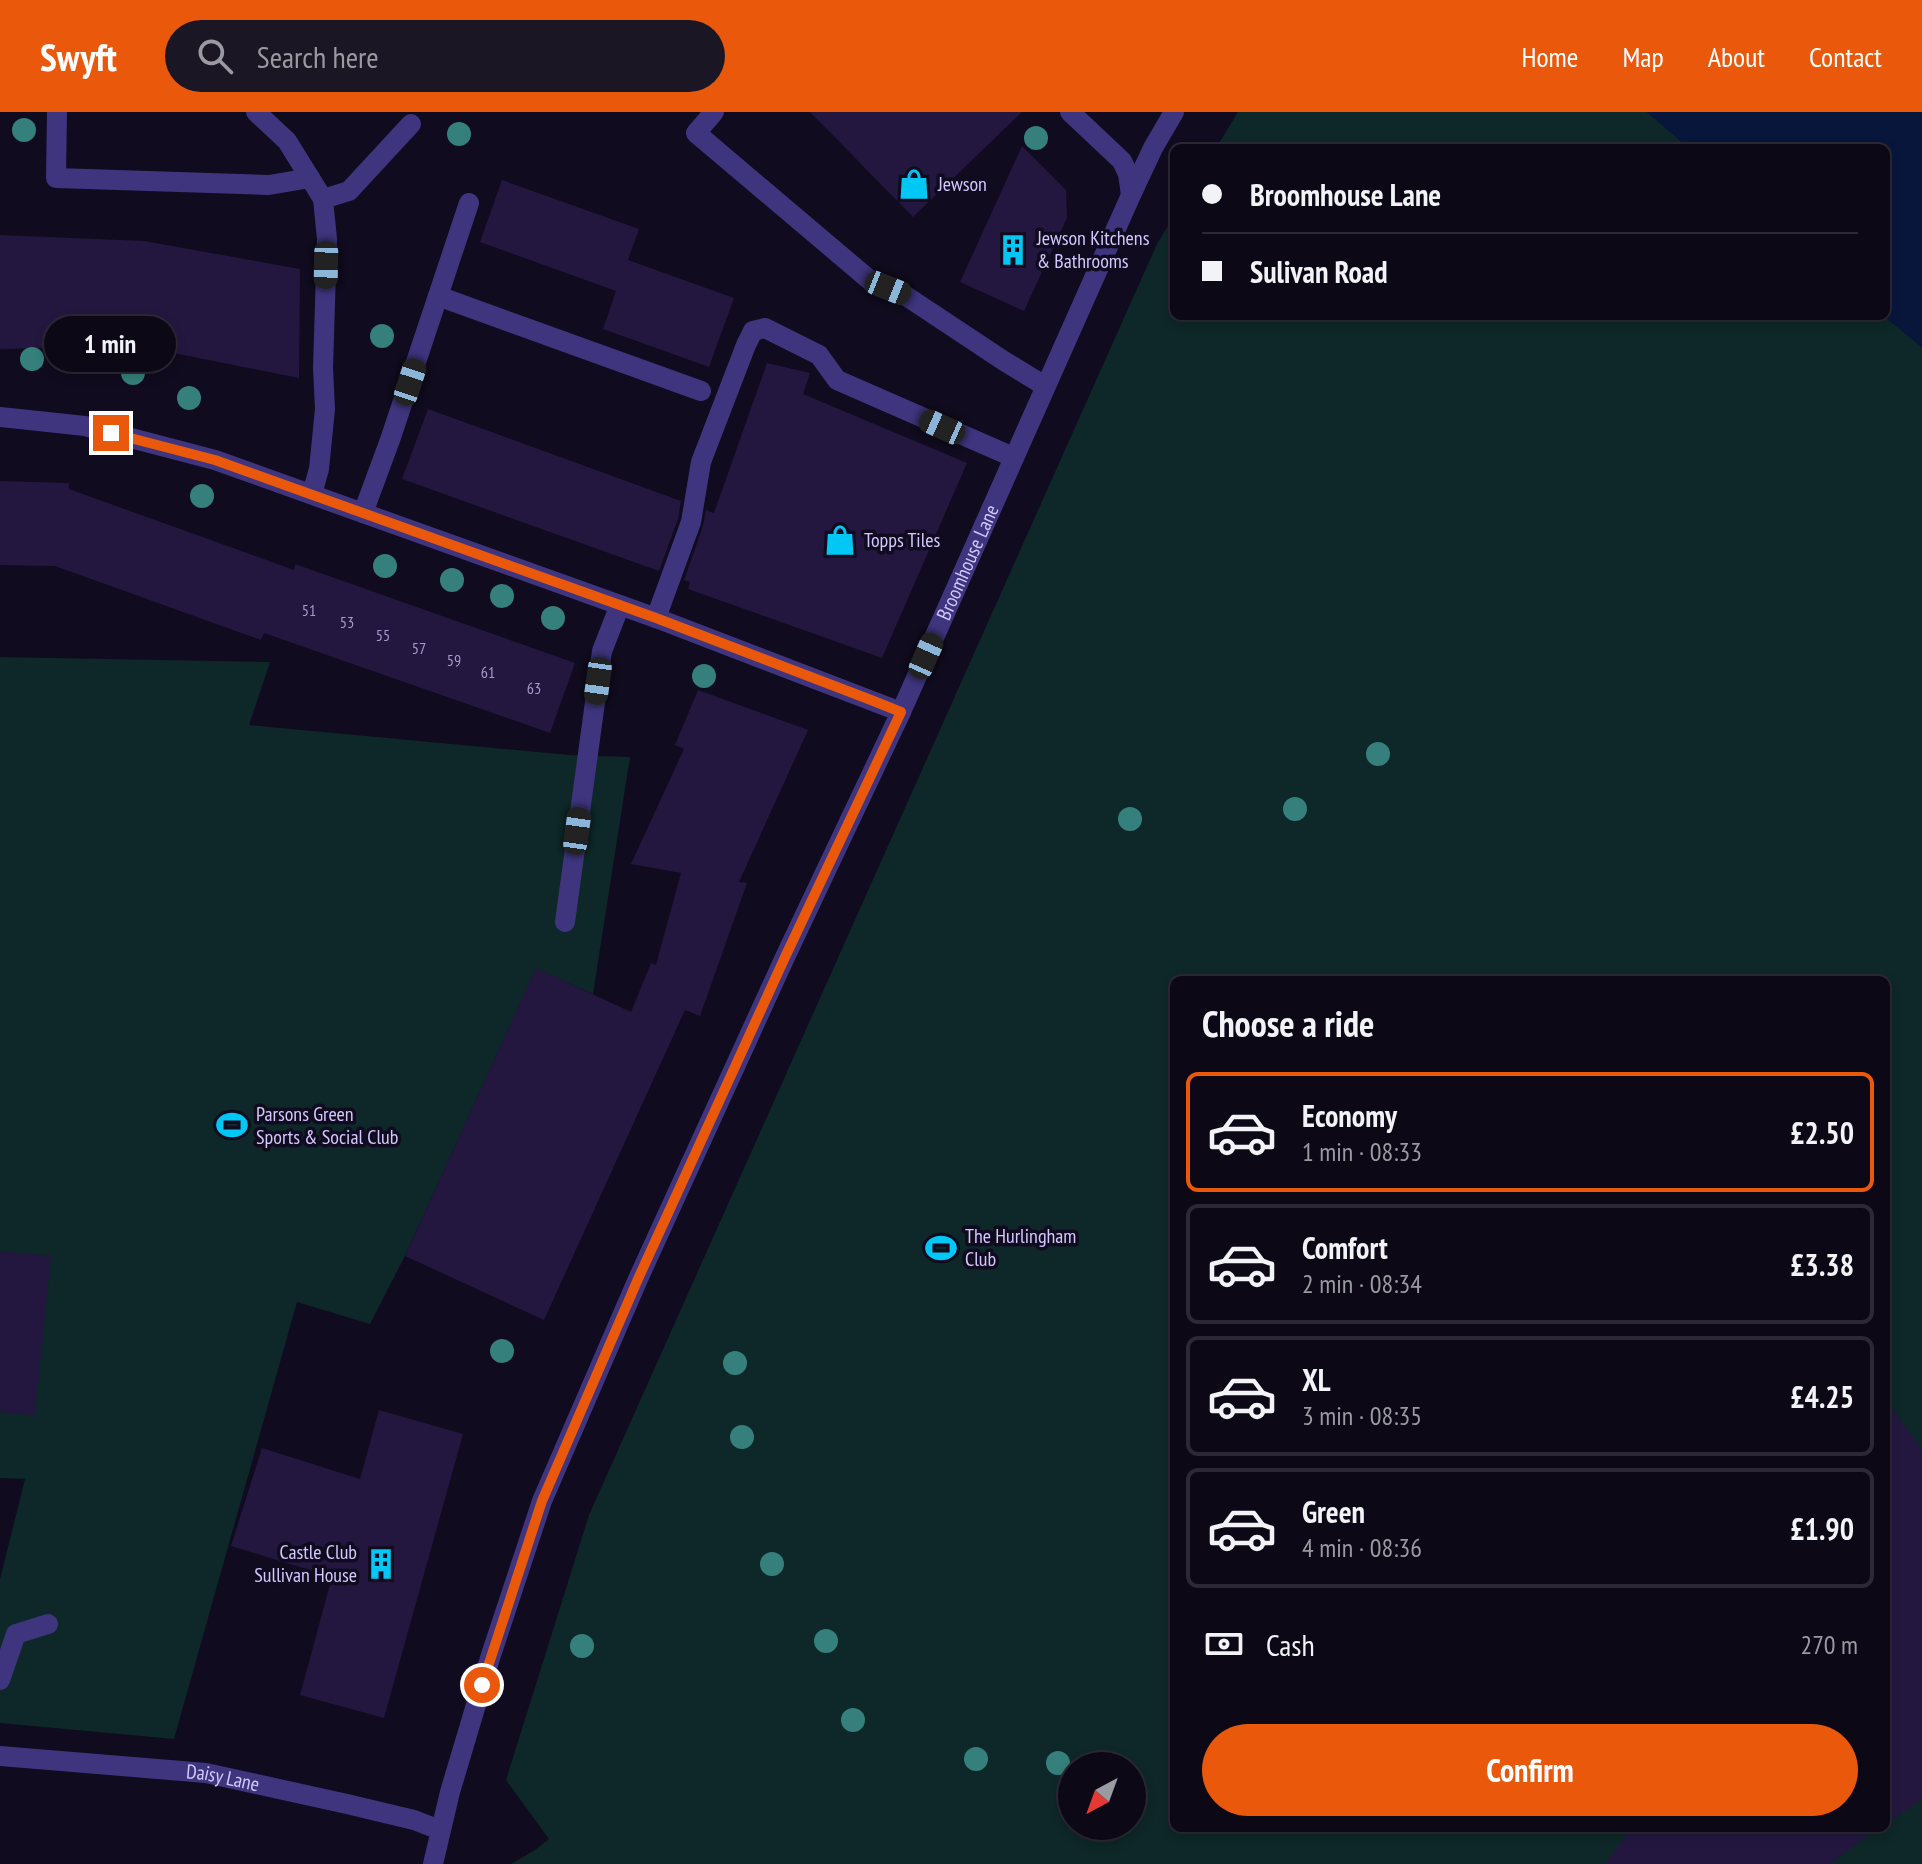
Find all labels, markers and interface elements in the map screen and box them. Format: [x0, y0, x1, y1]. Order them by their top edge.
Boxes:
search box [165, 20, 725, 92]
text: Swyft [40, 32, 117, 81]
icon: search [193, 34, 237, 78]
text: Search here [257, 37, 379, 76]
text: Home [1522, 38, 1578, 75]
text: Map [1622, 38, 1664, 75]
text: About [1708, 38, 1765, 75]
text: Contact [1809, 38, 1882, 75]
shop icon: Jewson [897, 167, 931, 201]
place label: Jewson [937, 171, 987, 197]
text: Broomhouse Lane [1250, 175, 1441, 214]
place label: Jewson Kitchens & Bathrooms [1036, 225, 1150, 274]
building icon: Jewson Kitchens & Bathrooms [996, 233, 1030, 267]
car [314, 241, 338, 289]
text: Sulivan Road [1250, 252, 1388, 291]
car [861, 268, 915, 308]
callout: 1 min [45, 317, 177, 373]
text: 1 min [84, 327, 136, 360]
car [391, 355, 429, 409]
car [915, 406, 969, 448]
route end [93, 415, 129, 451]
street label: Broomhouse Lane [931, 500, 1005, 624]
shop icon: Topps Tiles [823, 523, 857, 557]
place label: Topps Tiles [864, 527, 941, 553]
house number: 51 [302, 600, 316, 620]
house number: 53 [340, 612, 354, 632]
house number: 55 [376, 625, 390, 645]
car [905, 629, 947, 683]
house number: 57 [412, 638, 426, 658]
house number: 59 [447, 650, 461, 670]
car [583, 656, 613, 706]
house number: 61 [481, 662, 495, 682]
house number: 63 [527, 678, 541, 698]
car [562, 806, 592, 856]
text: Choose a ride [1202, 1000, 1374, 1047]
icon: car [1206, 1096, 1278, 1168]
text: Economy [1302, 1096, 1397, 1135]
place label: Parsons Green Sports & Social Club [256, 1101, 398, 1150]
sports icon: Parsons Green Sports & Social Club [215, 1108, 249, 1142]
text: £2.50 [1790, 1113, 1854, 1152]
text: 1 min · 08:33 [1302, 1135, 1422, 1168]
place label: The Hurlingham Club [965, 1223, 1076, 1272]
icon: car [1206, 1228, 1278, 1300]
text: Comfort [1302, 1228, 1388, 1267]
sports icon: The Hurlingham Club [924, 1231, 958, 1265]
text: £3.38 [1790, 1245, 1854, 1284]
text: 2 min · 08:34 [1302, 1267, 1422, 1300]
icon: car [1206, 1360, 1278, 1432]
text: XL [1302, 1360, 1331, 1399]
text: £4.25 [1790, 1377, 1854, 1416]
text: 3 min · 08:35 [1302, 1399, 1422, 1432]
icon: car [1206, 1492, 1278, 1564]
text: Green [1302, 1492, 1365, 1531]
text: £1.90 [1790, 1509, 1854, 1548]
text: 4 min · 08:36 [1302, 1531, 1422, 1564]
place label: Castle Club Sullivan House [254, 1539, 357, 1588]
building icon: Castle Club Sullivan House [364, 1547, 398, 1581]
icon: cash [1202, 1622, 1246, 1666]
text: Cash [1266, 1625, 1315, 1664]
text: 270 m [1800, 1628, 1858, 1661]
route start [464, 1667, 500, 1703]
button: Confirm [1202, 1724, 1858, 1816]
north arrow [1058, 1752, 1146, 1840]
map controls [1058, 1752, 1146, 1840]
street label: Daisy Lane [185, 1758, 262, 1797]

